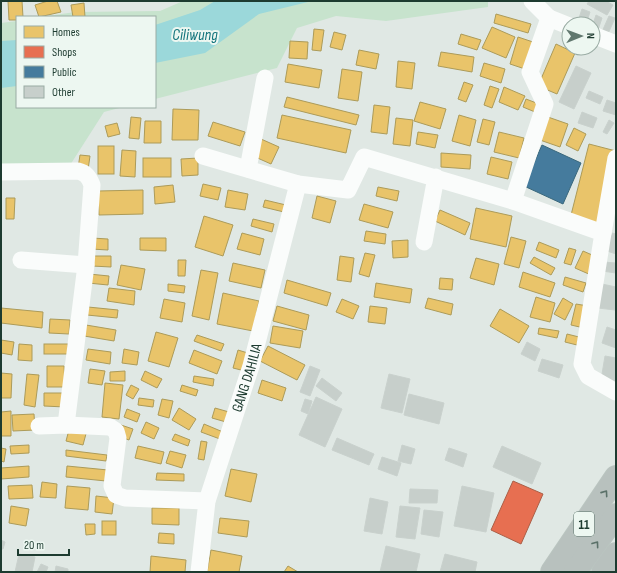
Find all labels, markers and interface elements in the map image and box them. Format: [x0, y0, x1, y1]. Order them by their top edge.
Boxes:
legend [16, 16, 156, 108]
north arrow [561, 16, 601, 56]
text: Homes [52, 25, 80, 40]
water label: Ciliwung [172, 26, 218, 45]
text: N [584, 33, 597, 39]
text: Shops [52, 45, 77, 60]
text: Public [52, 65, 77, 80]
text: Other [52, 85, 76, 100]
street label: GANG DAHILIA [228, 341, 267, 415]
one-way arrow [600, 490, 608, 497]
road number: 11 [574, 512, 594, 536]
scale bar [18, 531, 69, 557]
text: 20 m [24, 538, 44, 553]
one-way arrow [591, 541, 598, 548]

